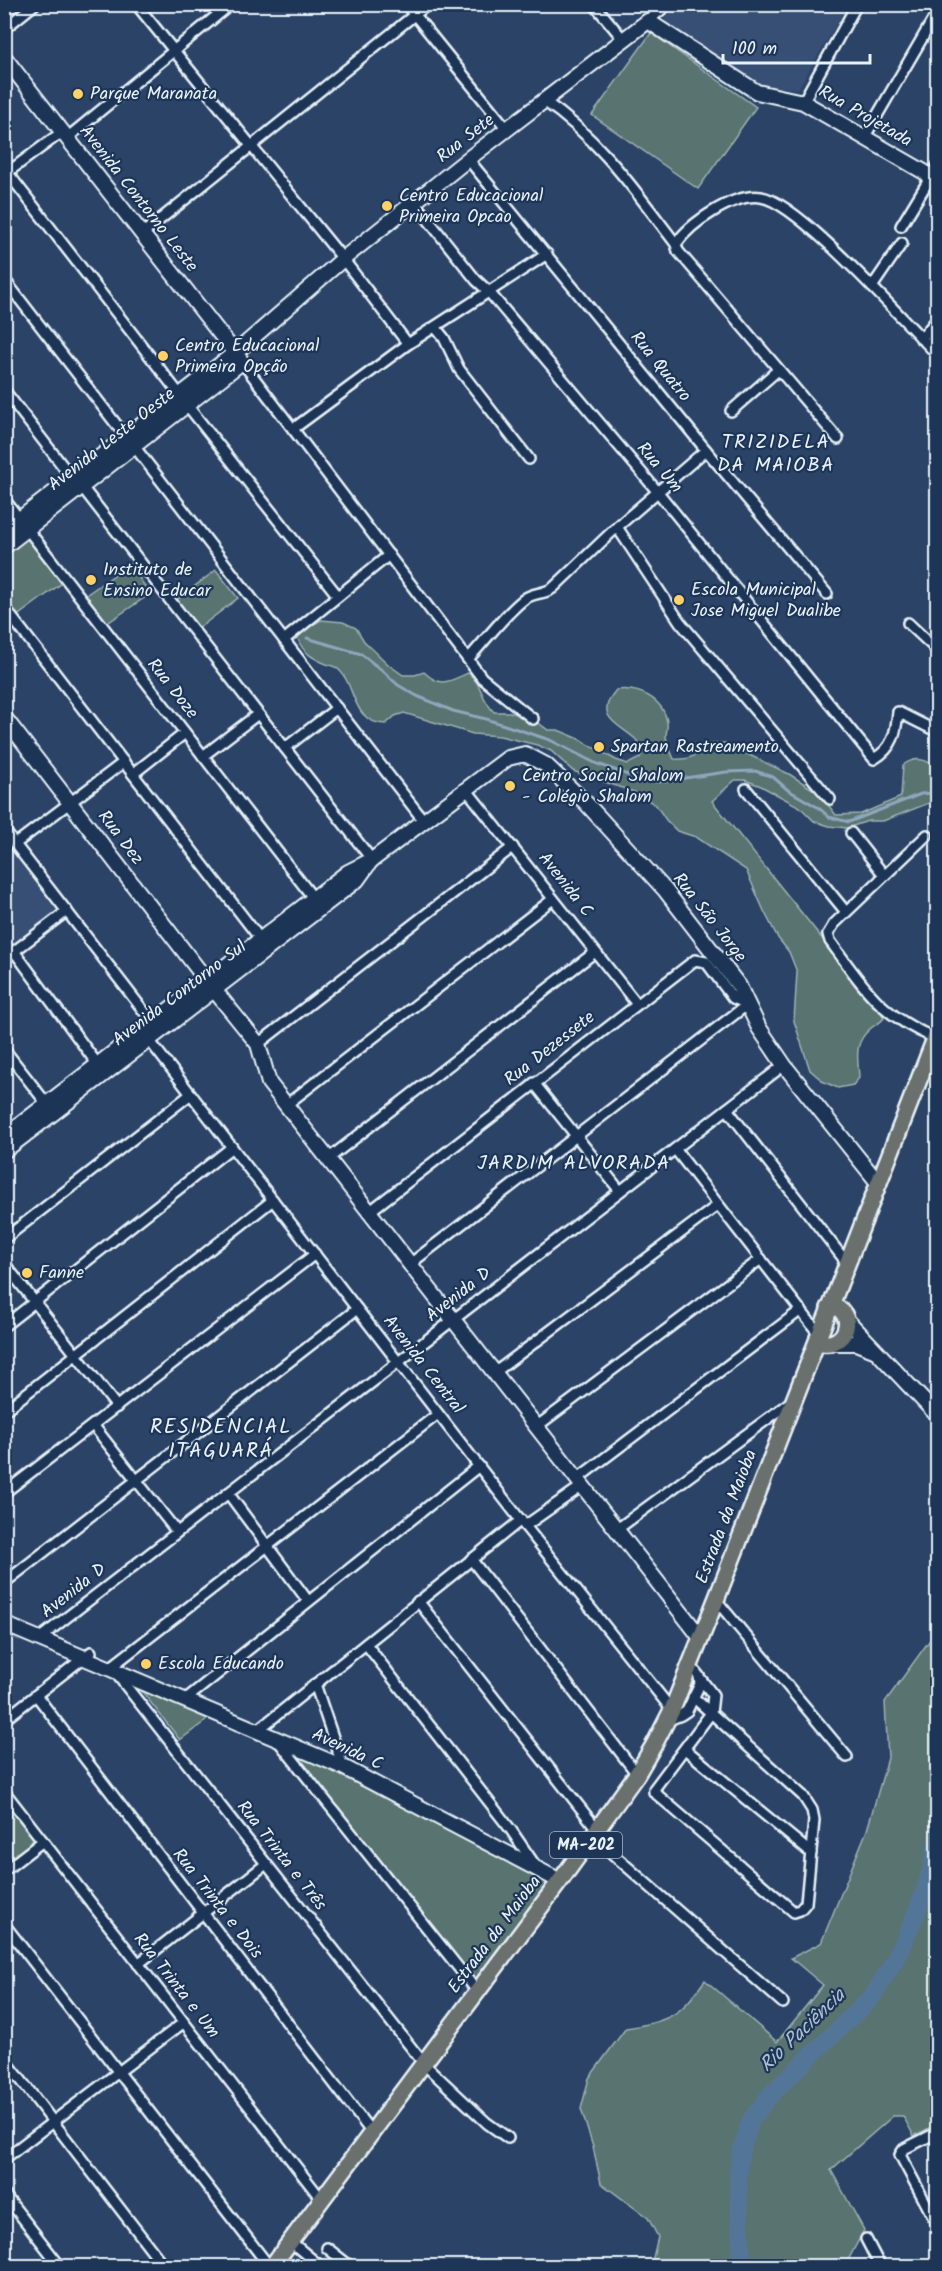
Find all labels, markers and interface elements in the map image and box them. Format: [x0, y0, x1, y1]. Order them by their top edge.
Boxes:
scale bar [723, 27, 870, 65]
text: 100 m [732, 35, 777, 64]
street label: Rua Projetada [813, 78, 917, 156]
place label: Parque Maranata [90, 80, 217, 109]
marker: Parque Maranata [71, 87, 85, 101]
street label: Rua Sete [430, 107, 502, 171]
street label: Avenida Contorno Leste [71, 119, 205, 279]
place label: Centro Educacional Primeira Opcao [399, 182, 544, 232]
marker: Centro Educacional Primeira Opcao [380, 199, 394, 213]
street label: Rua Quatro [622, 325, 698, 409]
place label: Centro Educacional Primeira Opção [175, 332, 320, 382]
marker: Centro Educacional Primeira Opção [156, 349, 170, 363]
street label: Avenida Leste Oeste [42, 381, 182, 499]
district label: TRIZIDELA DA MAIOBA [717, 427, 835, 482]
street label: Rua Um [629, 436, 689, 500]
place label: Instituto de Ensino Educar [103, 556, 212, 606]
marker: Instituto de Ensino Educar [84, 573, 98, 587]
place label: Escola Municipal Jose Miguel Dualibe [691, 576, 841, 626]
marker: Escola Municipal Jose Miguel Dualibe [672, 593, 686, 607]
street label: Rua Doze [139, 652, 205, 726]
place label: Spartan Rastreamento [611, 733, 779, 762]
marker: Spartan Rastreamento [592, 740, 606, 754]
place label: Centro Social Shalom - Colégio Shalom [522, 762, 683, 812]
marker: Centro Social Shalom - Colégio Shalom [503, 779, 517, 793]
street label: Rua Dez [90, 804, 150, 872]
street label: Avenida C [530, 846, 600, 924]
street label: Rua São Jorge [664, 867, 754, 969]
street label: Avenida Contorno Sul [106, 933, 254, 1054]
street label: Rua Dezessete [498, 1004, 602, 1094]
district label: JARDIM ALVORADA [477, 1148, 671, 1180]
place label: Fanne [39, 1259, 84, 1288]
street label: Avenida D [420, 1260, 498, 1330]
marker: Fanne [20, 1266, 34, 1280]
street label: Avenida Central [375, 1309, 472, 1421]
district label: RESIDENCIAL ITAGUARÁ [150, 1411, 292, 1468]
street label: Estrada da Maioba [688, 1446, 766, 1588]
street label: Avenida D [35, 1556, 113, 1626]
place label: Escola Educando [158, 1650, 284, 1679]
marker: Escola Educando [139, 1657, 153, 1671]
street label: Avenida C [306, 1721, 388, 1779]
street label: Rua Trinta e Três [229, 1795, 334, 1918]
road number: MA-202 [550, 1832, 622, 1858]
street label: Rua Trinta e Dois [164, 1842, 270, 1966]
street label: Estrada da Maioba [441, 1870, 549, 2000]
street label: Rua Trinta e Um [125, 1927, 227, 2045]
water label: Rio Paciência [752, 1980, 855, 2081]

